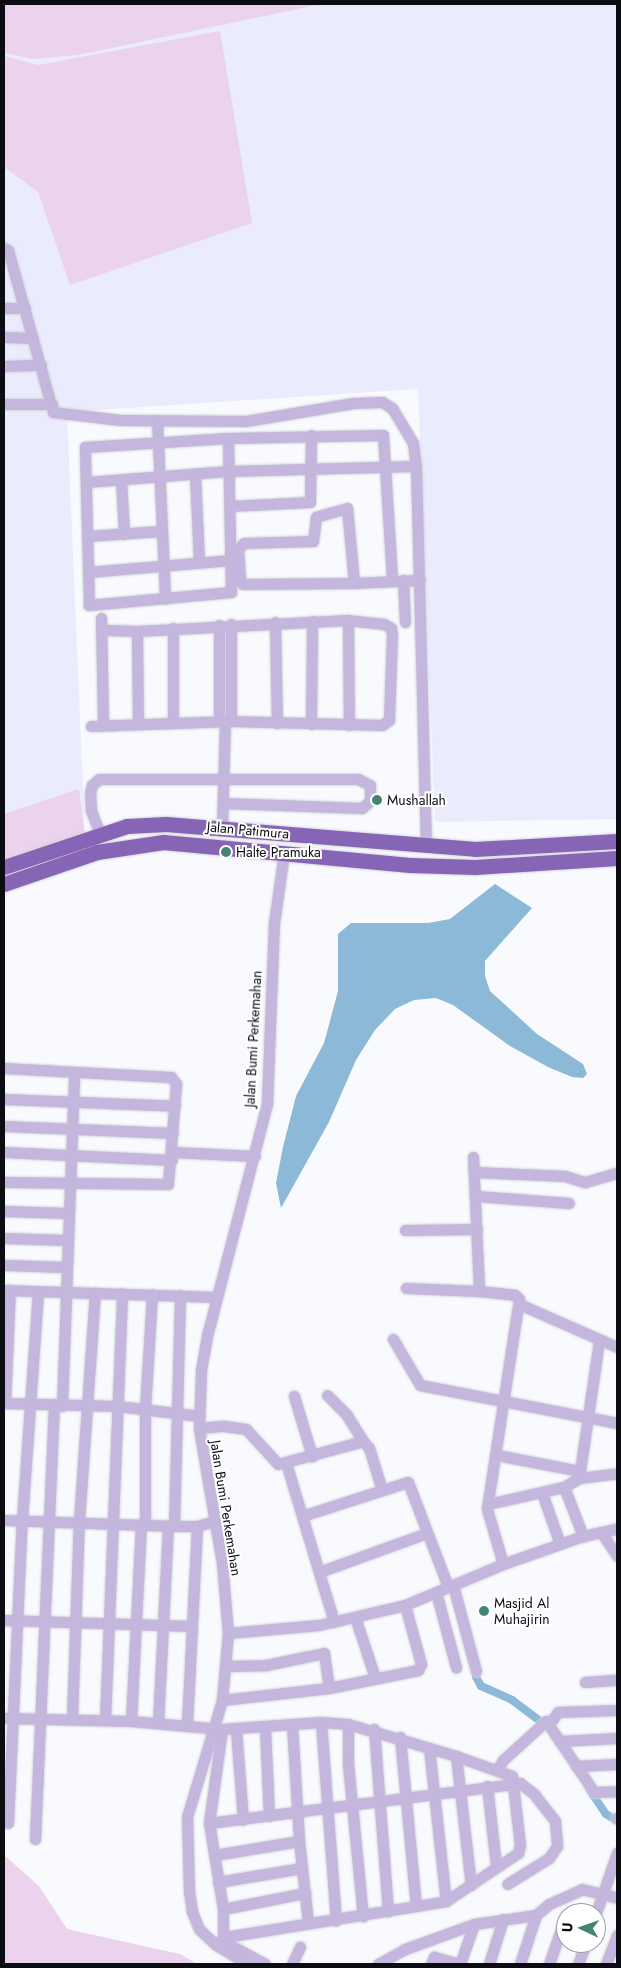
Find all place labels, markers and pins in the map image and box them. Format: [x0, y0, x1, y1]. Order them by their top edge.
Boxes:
place label: Mushallah [387, 792, 446, 808]
marker: Mushallah [371, 794, 383, 806]
place label: Halte Pramuka [236, 844, 321, 860]
marker: Halte Pramuka [220, 846, 232, 858]
place label: Masjid Al Muhajirin [494, 1595, 550, 1628]
marker: Masjid Al Muhajirin [478, 1605, 490, 1617]

